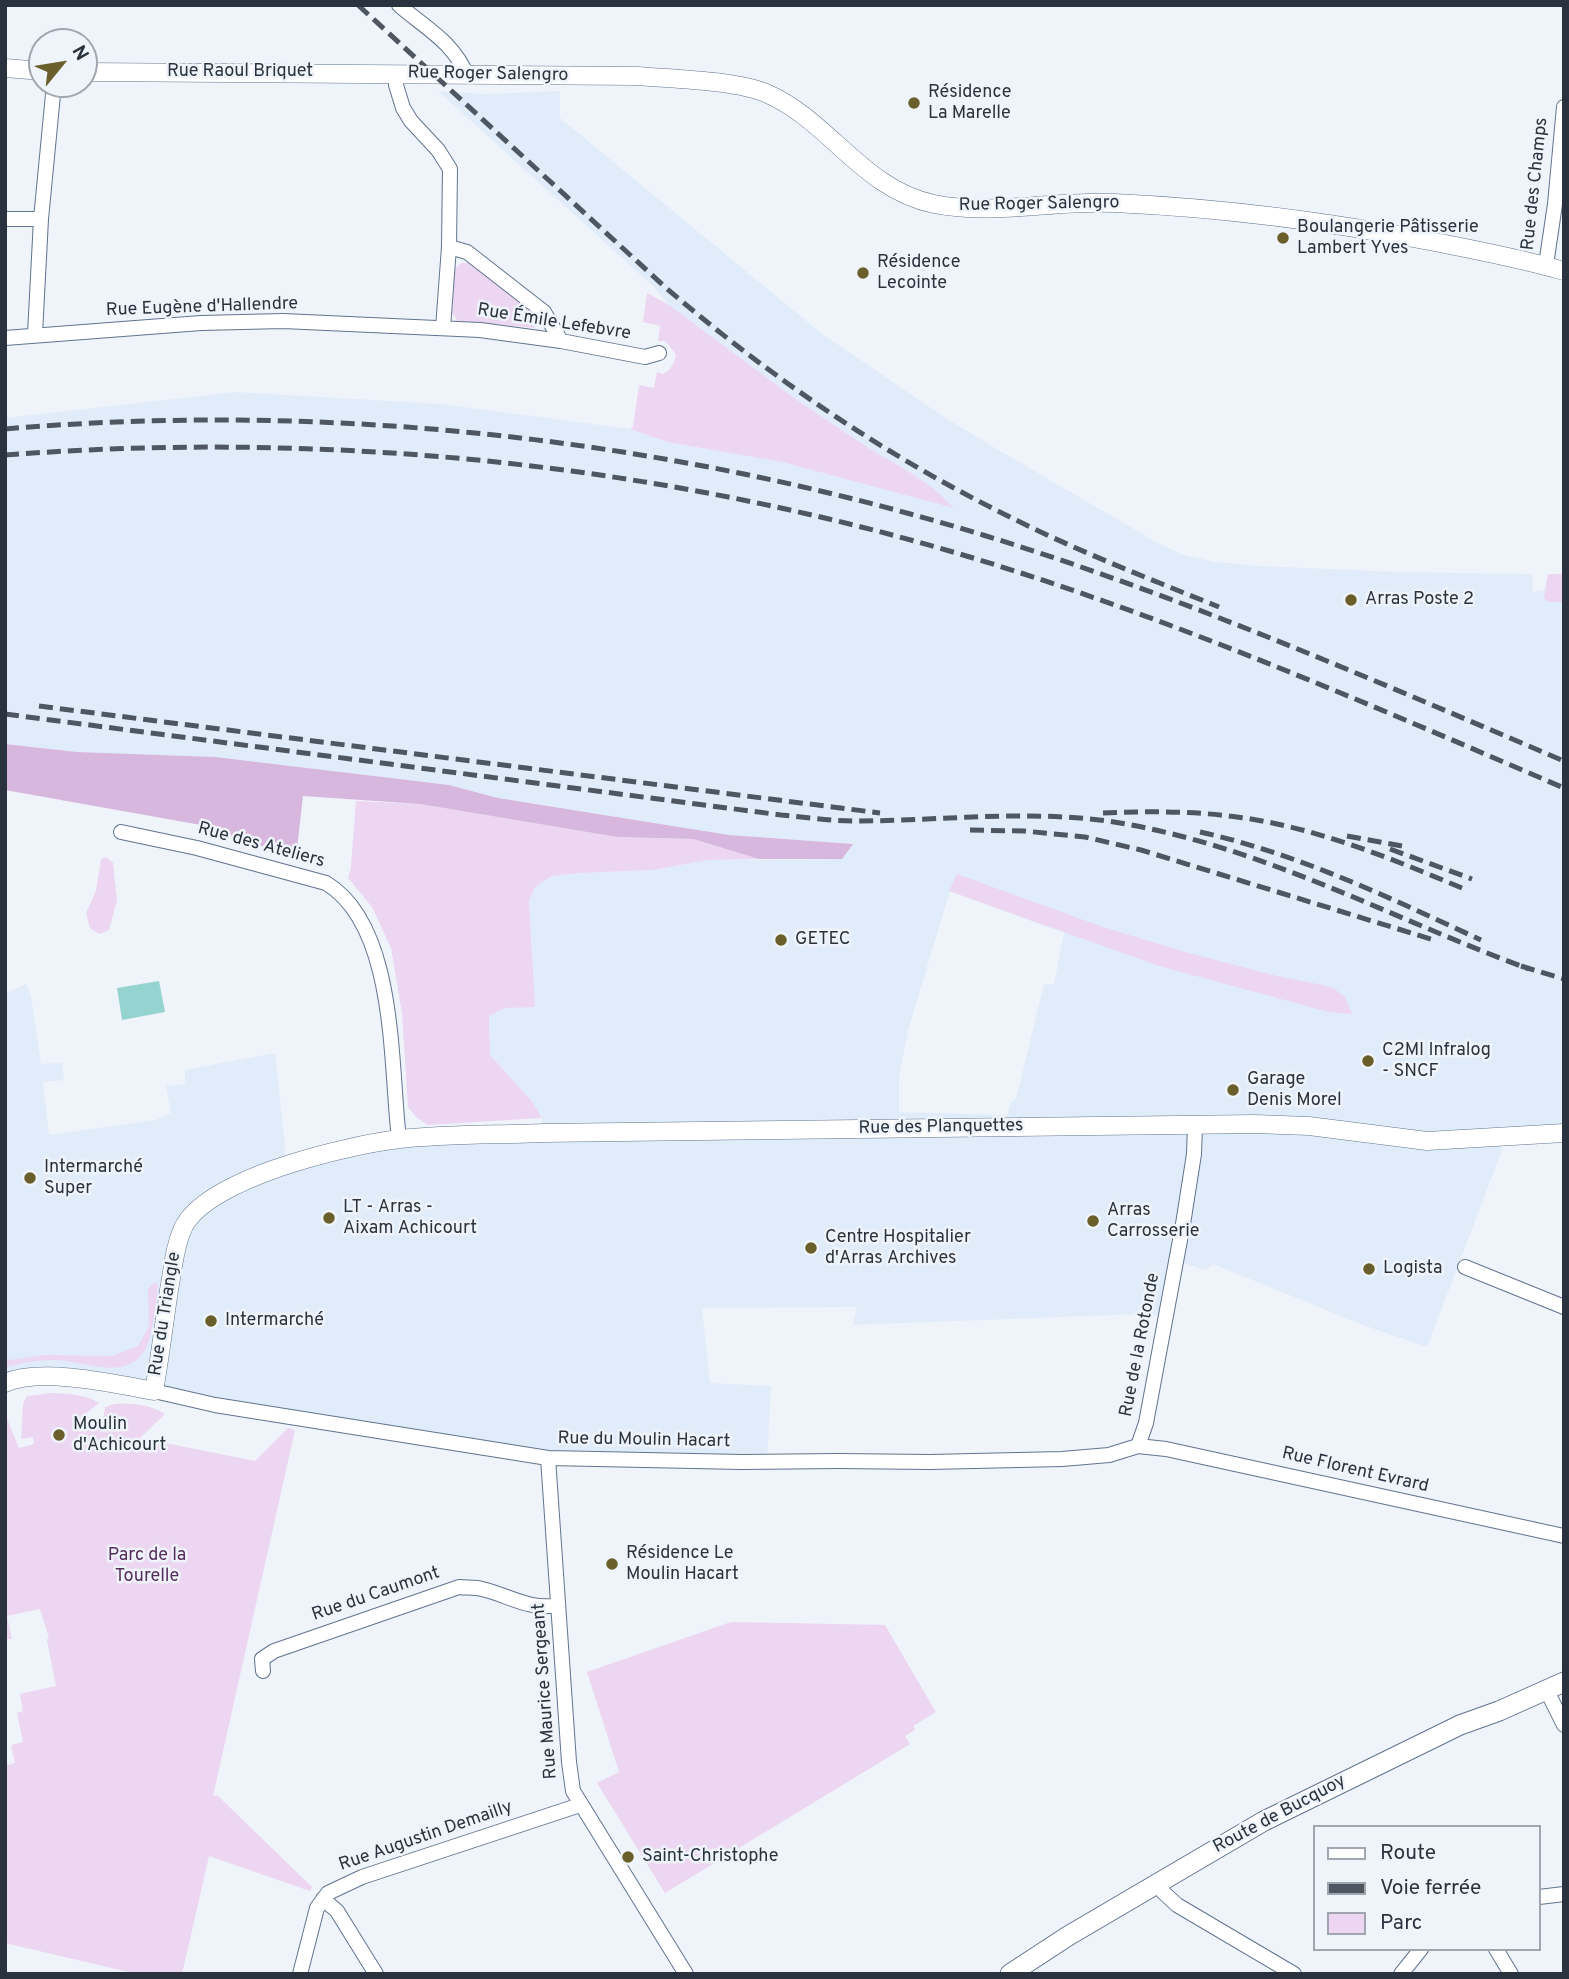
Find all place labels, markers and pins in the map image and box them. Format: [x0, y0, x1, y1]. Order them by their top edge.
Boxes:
place label: Résidence La Marelle [928, 82, 1011, 124]
marker: Résidence La Marelle [906, 95, 922, 111]
place label: Boulangerie Pâtisserie Lambert Yves [1297, 217, 1479, 260]
marker: Boulangerie Pâtisserie Lambert Yves [1275, 230, 1291, 246]
place label: Résidence Lecointe [877, 252, 960, 294]
marker: Résidence Lecointe [855, 265, 871, 281]
place label: Arras Poste 2 [1365, 589, 1474, 611]
marker: Arras Poste 2 [1343, 592, 1359, 608]
place label: GETEC [795, 929, 850, 951]
marker: GETEC [773, 932, 789, 948]
place label: C2MI Infralog - SNCF [1382, 1040, 1491, 1082]
marker: C2MI Infralog - SNCF [1360, 1053, 1376, 1069]
place label: Garage Denis Morel [1247, 1069, 1342, 1112]
marker: Garage Denis Morel [1225, 1082, 1241, 1098]
place label: Intermarché Super [44, 1157, 143, 1200]
marker: Intermarché Super [22, 1170, 38, 1186]
place label: LT - Arras - Aixam Achicourt [343, 1197, 477, 1240]
place label: Arras Carrosserie [1107, 1200, 1199, 1242]
marker: LT - Arras - Aixam Achicourt [321, 1210, 337, 1226]
marker: Arras Carrosserie [1085, 1213, 1101, 1229]
place label: Centre Hospitalier d'Arras Archives [825, 1227, 971, 1270]
marker: Centre Hospitalier d'Arras Archives [803, 1240, 819, 1256]
place label: Logista [1383, 1258, 1442, 1280]
marker: Logista [1361, 1261, 1377, 1277]
place label: Intermarché [225, 1310, 324, 1332]
marker: Intermarché [203, 1313, 219, 1329]
place label: Moulin d'Achicourt [73, 1414, 166, 1456]
marker: Moulin d'Achicourt [51, 1427, 67, 1443]
place label: Résidence Le Moulin Hacart [626, 1543, 739, 1586]
marker: Résidence Le Moulin Hacart [604, 1556, 620, 1572]
place label: Saint-Christophe [642, 1846, 778, 1868]
marker: Saint-Christophe [620, 1849, 636, 1865]

